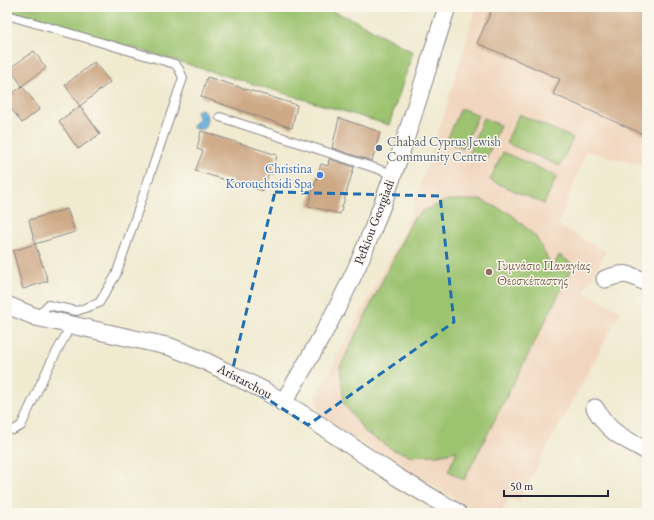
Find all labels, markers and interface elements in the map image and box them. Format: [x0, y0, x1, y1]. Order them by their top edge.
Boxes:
place label: Chabad Cyprus Jewish Community Centre [387, 133, 501, 165]
marker: Chabad Cyprus Jewish Community Centre [374, 143, 384, 153]
place label: Christina Korouchtsidi Spa [226, 160, 313, 192]
marker: Christina Korouchtsidi Spa [315, 170, 325, 180]
street label: Pefkiou Georgiadi [350, 177, 398, 267]
place label: Γυμνάσιο Παναγίας Θεοσκέπαστης [497, 257, 591, 289]
marker: Γυμνάσιο Παναγίας Θεοσκέπαστης [484, 267, 494, 277]
street label: Aristarchou [214, 359, 275, 403]
scale bar [504, 472, 608, 498]
text: 50 m [510, 478, 534, 494]

